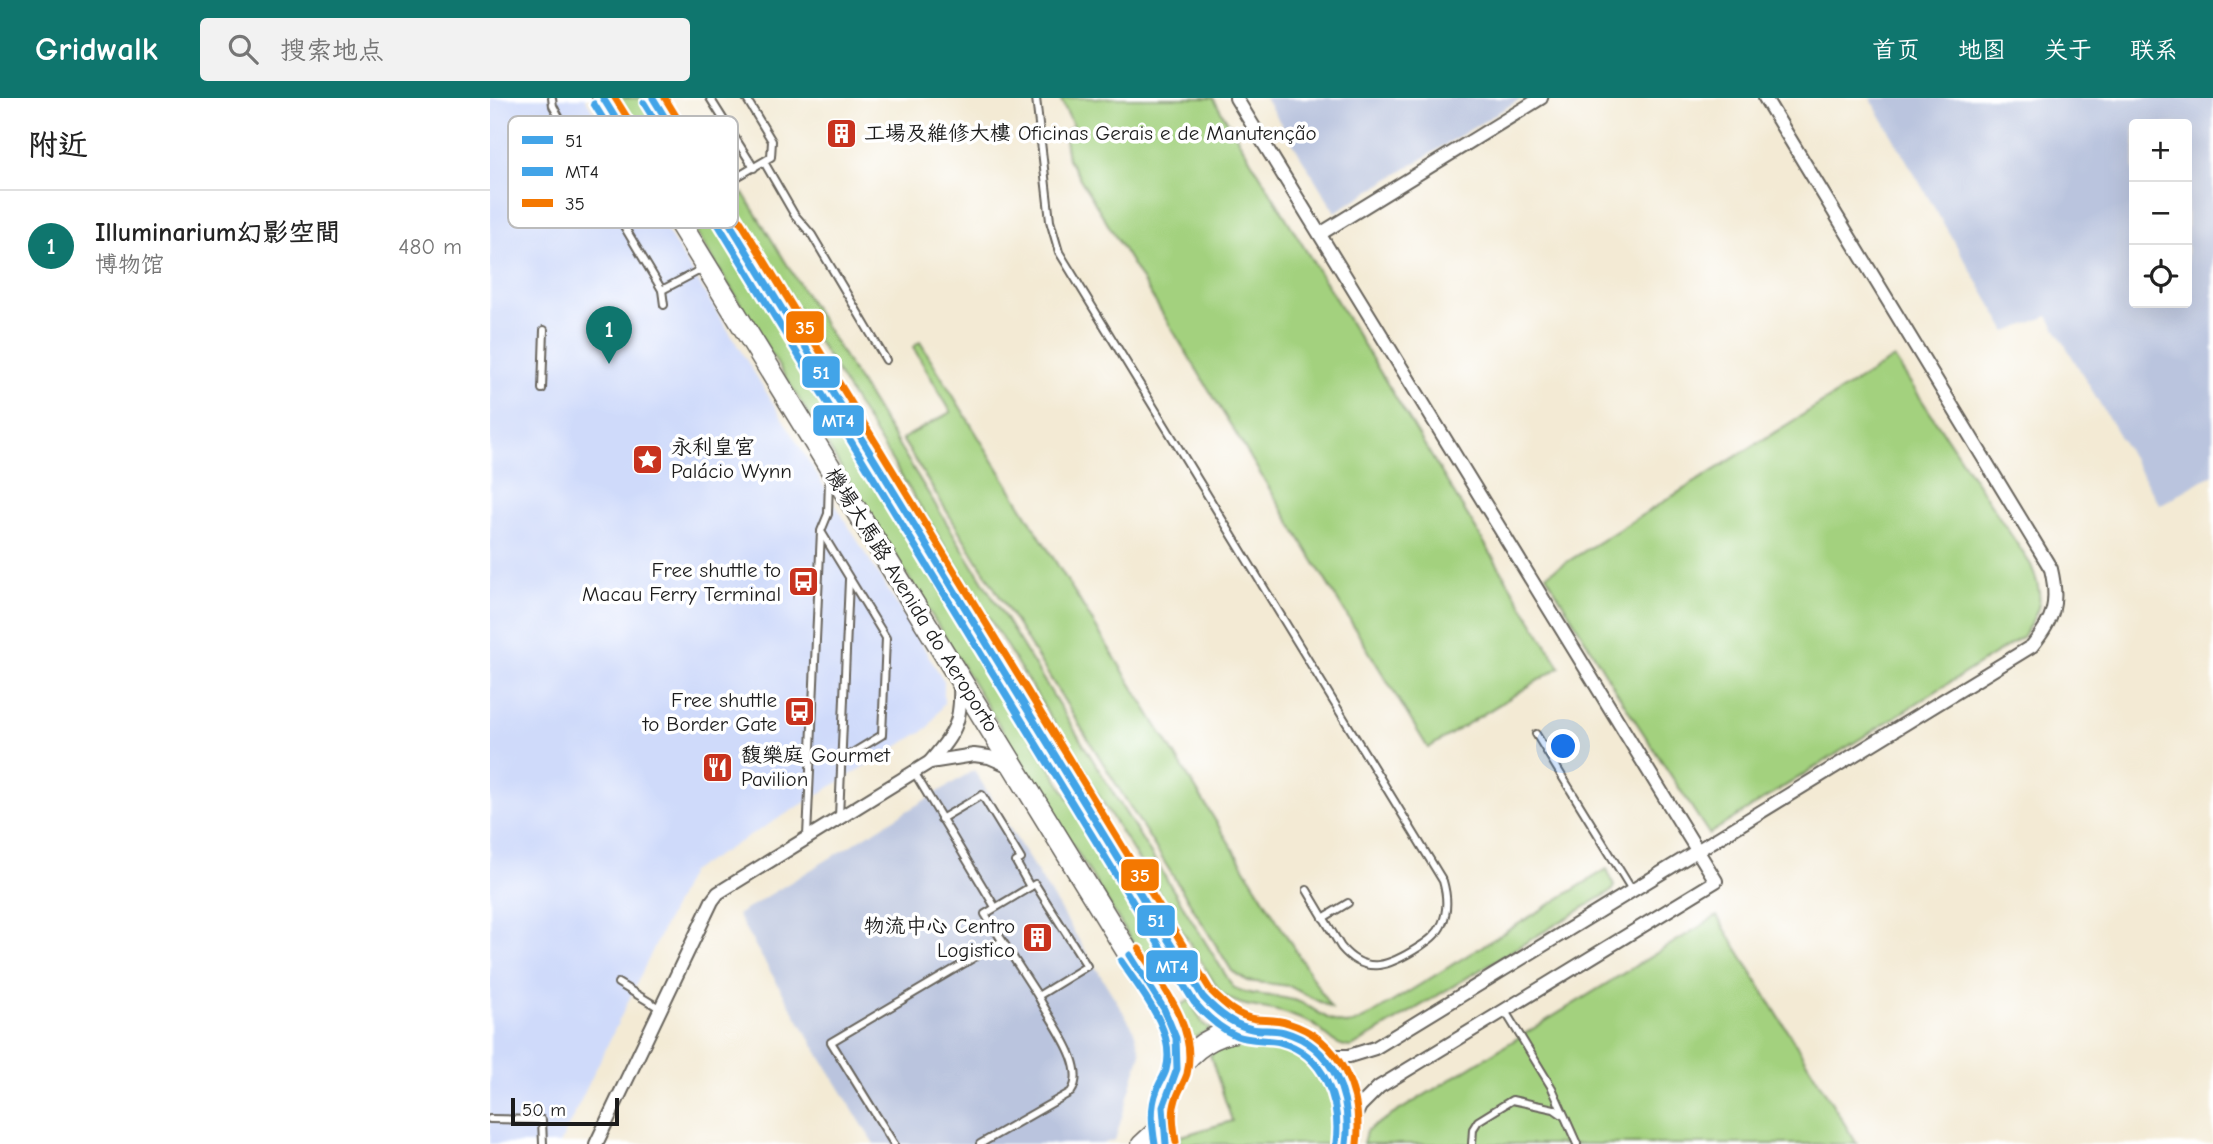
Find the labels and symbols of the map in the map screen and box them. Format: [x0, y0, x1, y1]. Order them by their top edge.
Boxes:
legend [508, 116, 738, 228]
building icon: 工場及維修大樓 Oficinas Gerais e de Manutenção [824, 116, 858, 150]
place label: 工場及維修大樓 Oficinas Gerais e de Manutenção [864, 121, 1317, 145]
text: 51 [565, 130, 583, 152]
text: MT4 [565, 161, 599, 183]
text: 35 [565, 193, 585, 215]
pin: 1 [586, 306, 632, 364]
line badge: 35 [785, 310, 825, 344]
text: 35 [795, 317, 815, 339]
line badge: 51 [801, 355, 841, 389]
text: 51 [812, 362, 830, 384]
line badge: MT4 [812, 404, 865, 437]
text: MT4 [822, 410, 855, 432]
place label: 永利皇宮 Palácio Wynn [671, 435, 792, 483]
place icon: 永利皇宮 Palácio Wynn [631, 442, 665, 476]
street label: 機場大馬路 Avenida do Aeroporto [821, 464, 1003, 736]
place label: Free shuttle to Macau Ferry Terminal [582, 558, 781, 606]
bus stop icon: Free shuttle to Macau Ferry Terminal [787, 565, 821, 599]
place label: Free shuttle to Border Gate [642, 688, 777, 736]
bus stop icon: Free shuttle to Border Gate [783, 695, 817, 729]
your location [1546, 729, 1580, 763]
place label: 馥樂庭 Gourmet Pavilion [741, 743, 891, 791]
restaurant icon: 馥樂庭 Gourmet Pavilion [701, 750, 735, 784]
line badge: 35 [1120, 858, 1160, 892]
text: 35 [1130, 865, 1150, 887]
line badge: 51 [1136, 904, 1176, 937]
text: 51 [1147, 910, 1165, 932]
place label: 物流中心 Centro Logistico [864, 914, 1015, 962]
building icon: 物流中心 Centro Logistico [1021, 921, 1055, 955]
line badge: MT4 [1145, 949, 1199, 983]
text: MT4 [1156, 956, 1189, 978]
scale bar [511, 1095, 620, 1127]

